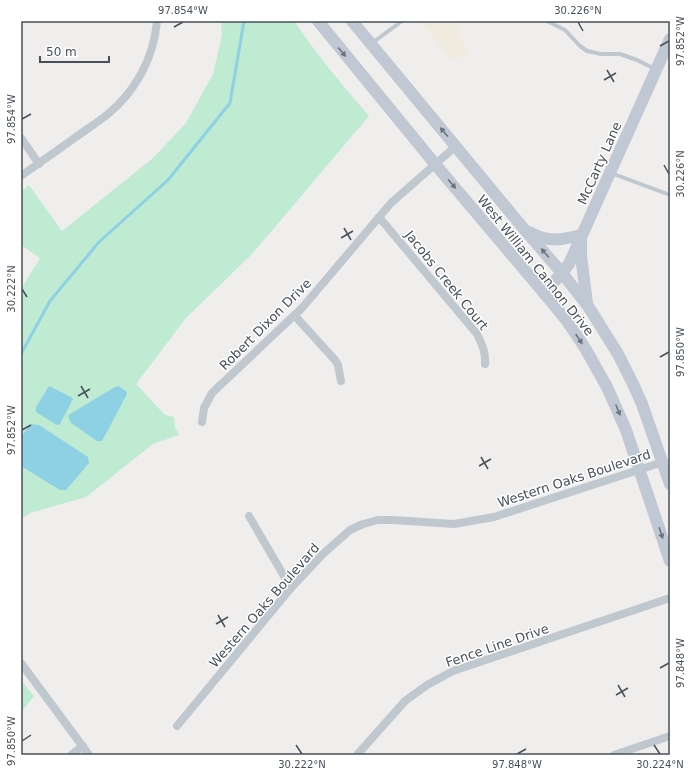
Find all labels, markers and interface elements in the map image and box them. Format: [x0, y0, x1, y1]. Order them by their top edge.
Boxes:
text: 97.854°W [158, 5, 208, 16]
text: 30.226°N [554, 5, 602, 16]
text: 97.852°W [675, 16, 686, 66]
scale bar [40, 38, 109, 64]
text: 50 m [46, 45, 77, 59]
one-way arrow [338, 46, 347, 57]
text: 97.854°W [6, 94, 17, 144]
street label: McCarty Lane [574, 119, 624, 207]
one-way arrow [440, 127, 449, 137]
text: 30.226°N [675, 150, 686, 198]
one-way arrow [448, 179, 457, 189]
street label: West William Cannon Drive [474, 192, 597, 339]
street label: Jacobs Creek Court [401, 227, 491, 333]
one-way arrow [541, 248, 550, 259]
text: 30.222°N [6, 265, 17, 313]
street label: Robert Dixon Drive [217, 276, 314, 373]
text: 97.850°W [675, 327, 686, 377]
one-way arrow [575, 334, 583, 344]
text: 97.852°W [6, 405, 17, 455]
one-way arrow [615, 405, 621, 416]
street label: Western Oaks Boulevard [496, 447, 652, 510]
one-way arrow [658, 527, 664, 539]
street label: Western Oaks Boulevard [206, 540, 322, 671]
street label: Fence Line Drive [444, 621, 551, 670]
text: 97.848°W [675, 638, 686, 688]
text: 97.850°W [6, 716, 17, 766]
text: 30.222°N [278, 759, 326, 770]
text: 97.848°W [492, 759, 542, 770]
text: 30.224°N [636, 759, 684, 770]

